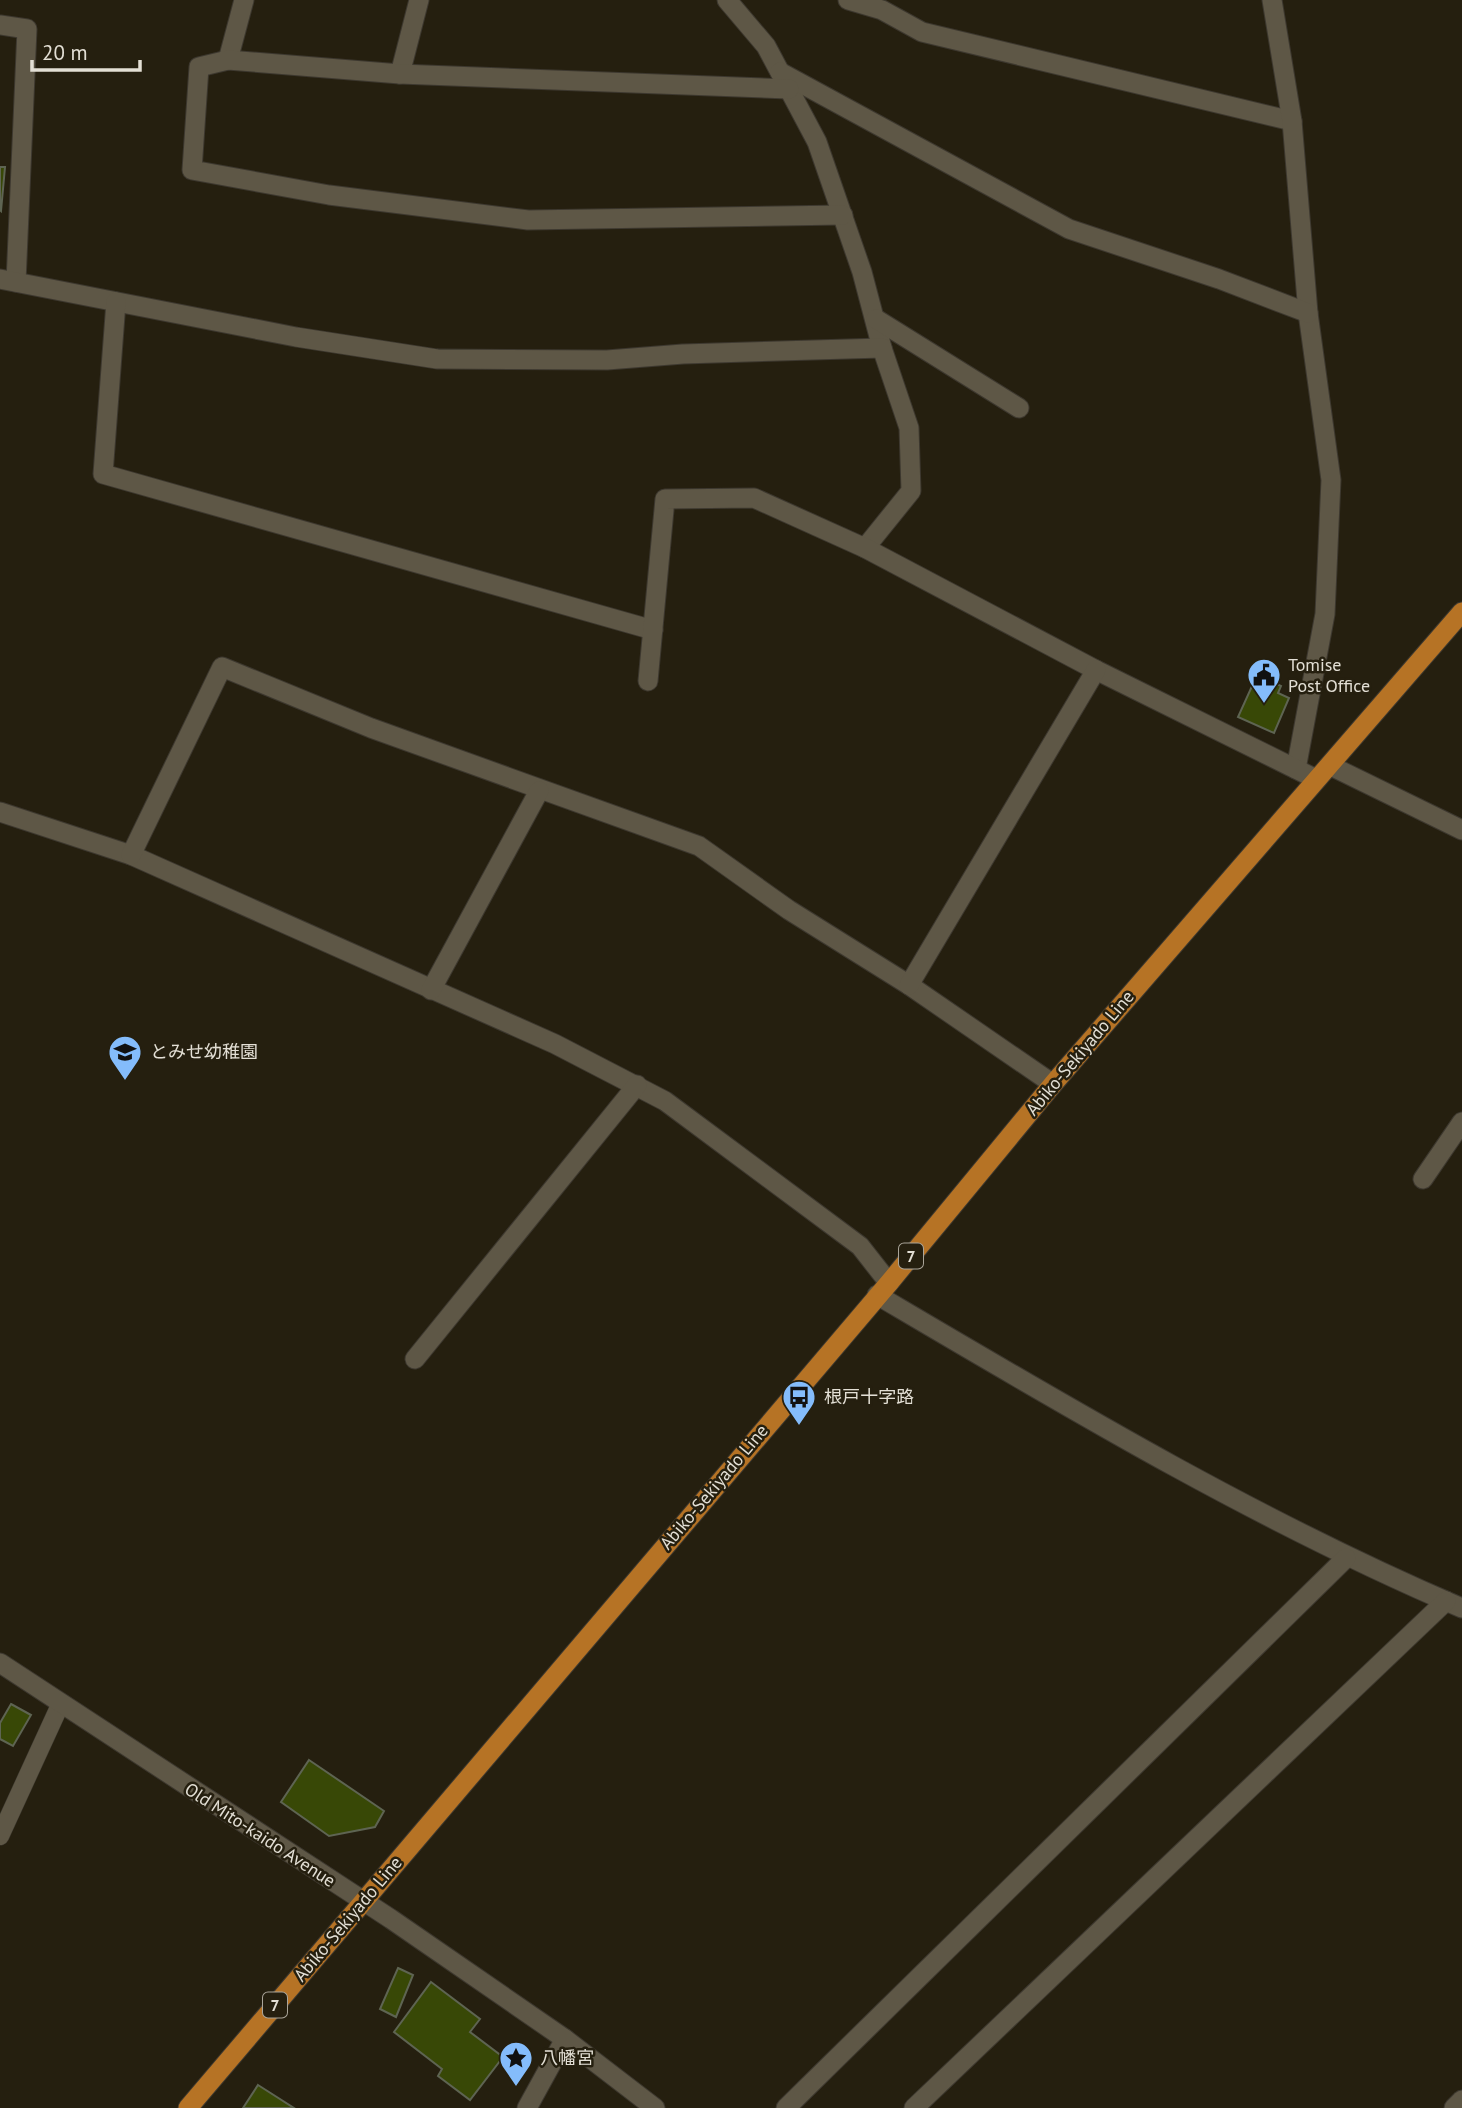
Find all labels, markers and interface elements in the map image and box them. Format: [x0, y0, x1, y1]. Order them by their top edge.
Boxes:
scale bar [32, 28, 140, 72]
text: 20 m [42, 39, 88, 66]
place label: Tomise Post Office [1288, 653, 1370, 697]
public building icon: Tomise Post Office [1245, 656, 1283, 705]
street label: Abiko-Sekiyado Line [1021, 985, 1139, 1120]
school or university icon: とみせ幼稚園 [106, 1033, 144, 1082]
place label: とみせ幼稚園 [150, 1040, 258, 1063]
road number: 7 [899, 1244, 923, 1268]
bus stop icon: 根戸十字路 [780, 1378, 818, 1427]
place label: 根戸十字路 [824, 1385, 914, 1408]
street label: Abiko-Sekiyado Line [655, 1419, 773, 1554]
street label: Old Mito-kaido Avenue [180, 1777, 340, 1892]
street label: Abiko-Sekiyado Line [289, 1851, 407, 1986]
road number: 7 [263, 1993, 287, 2018]
place icon: 八幡宮 [497, 2039, 535, 2088]
place label: 八幡宮 [540, 2046, 594, 2069]

